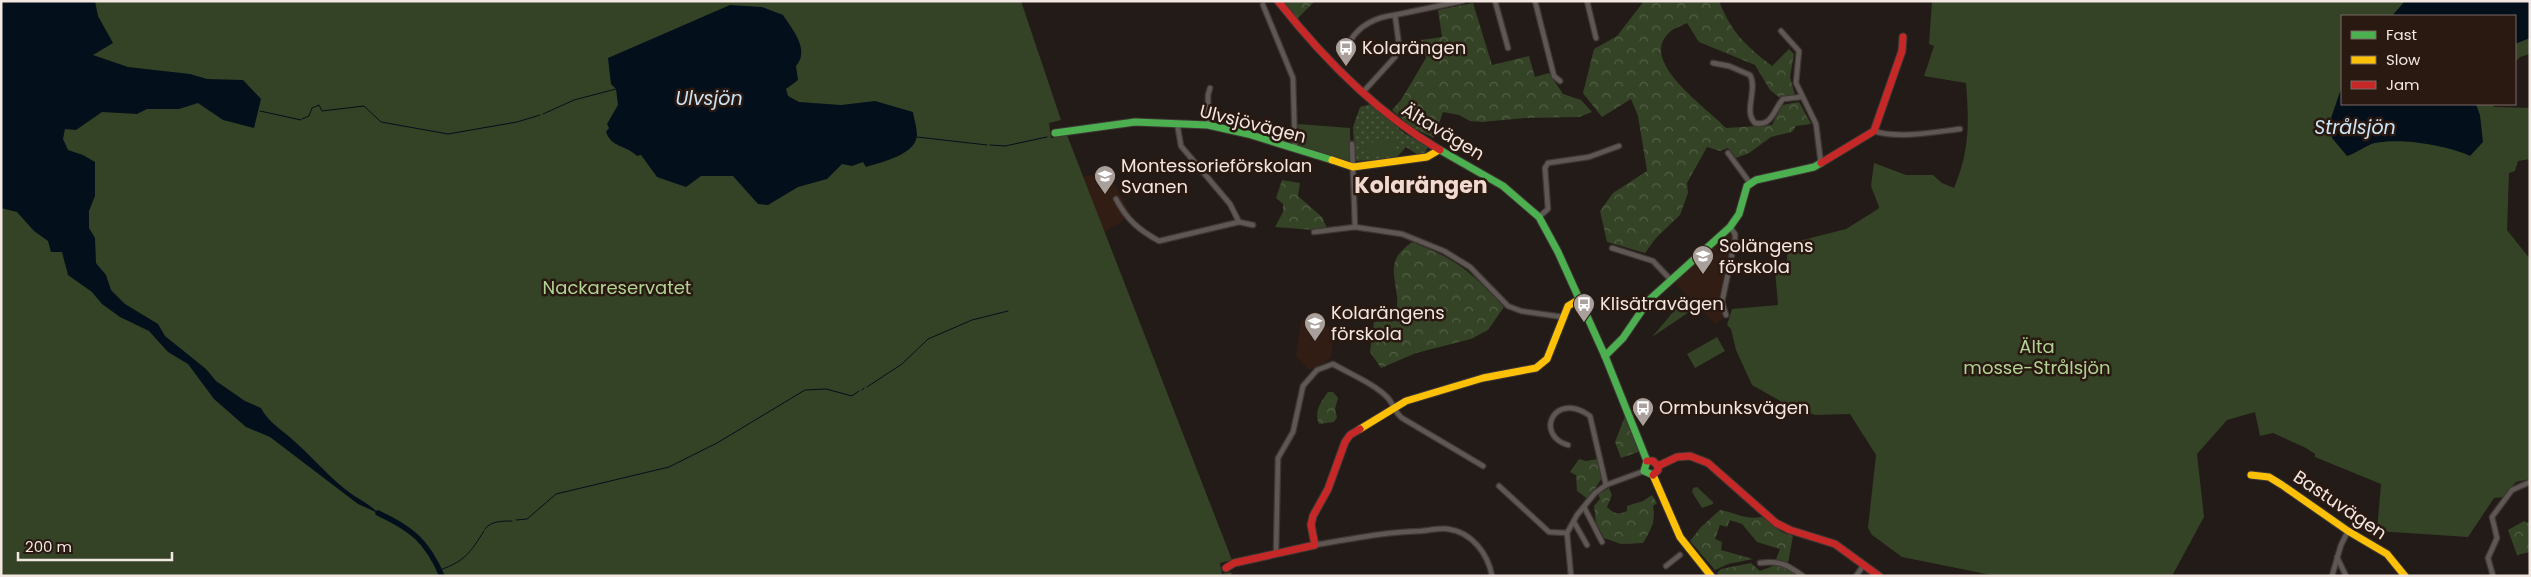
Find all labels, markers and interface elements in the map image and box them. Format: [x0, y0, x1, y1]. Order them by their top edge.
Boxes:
legend [2341, 15, 2516, 105]
text: Fast [2386, 24, 2417, 45]
place label: Kolarängen [1362, 35, 1466, 60]
bus stop icon: Kolarängen [1334, 36, 1358, 67]
text: Slow [2386, 49, 2421, 70]
text: Jam [2386, 74, 2420, 95]
water label: Ulvsjön [675, 85, 743, 112]
street label: Ältavägen [1397, 97, 1489, 166]
street label: Ulvsjövägen [1197, 98, 1309, 149]
water label: Strålsjön [2314, 114, 2396, 141]
place label: Montessorieförskolan Svanen [1121, 153, 1312, 199]
school or university icon: Montessorieförskolan Svanen [1093, 164, 1117, 195]
district label: Kolarängen [1354, 170, 1488, 201]
place label: Solängens förskola [1719, 233, 1813, 279]
school or university icon: Solängens förskola [1691, 244, 1715, 275]
park label: Nackareservatet [543, 275, 691, 300]
place label: Klisätravägen [1600, 291, 1724, 316]
bus stop icon: Klisätravägen [1572, 292, 1596, 323]
place label: Kolarängens förskola [1331, 300, 1445, 346]
school or university icon: Kolarängens förskola [1303, 311, 1327, 342]
park label: Älta mosse-Strålsjön [1963, 334, 2111, 380]
place label: Ormbunksvägen [1659, 395, 1809, 420]
bus stop icon: Ormbunksvägen [1631, 396, 1655, 427]
street label: Bastuvägen [2289, 464, 2392, 545]
scale bar [18, 530, 171, 562]
text: 200 m [25, 536, 72, 557]

